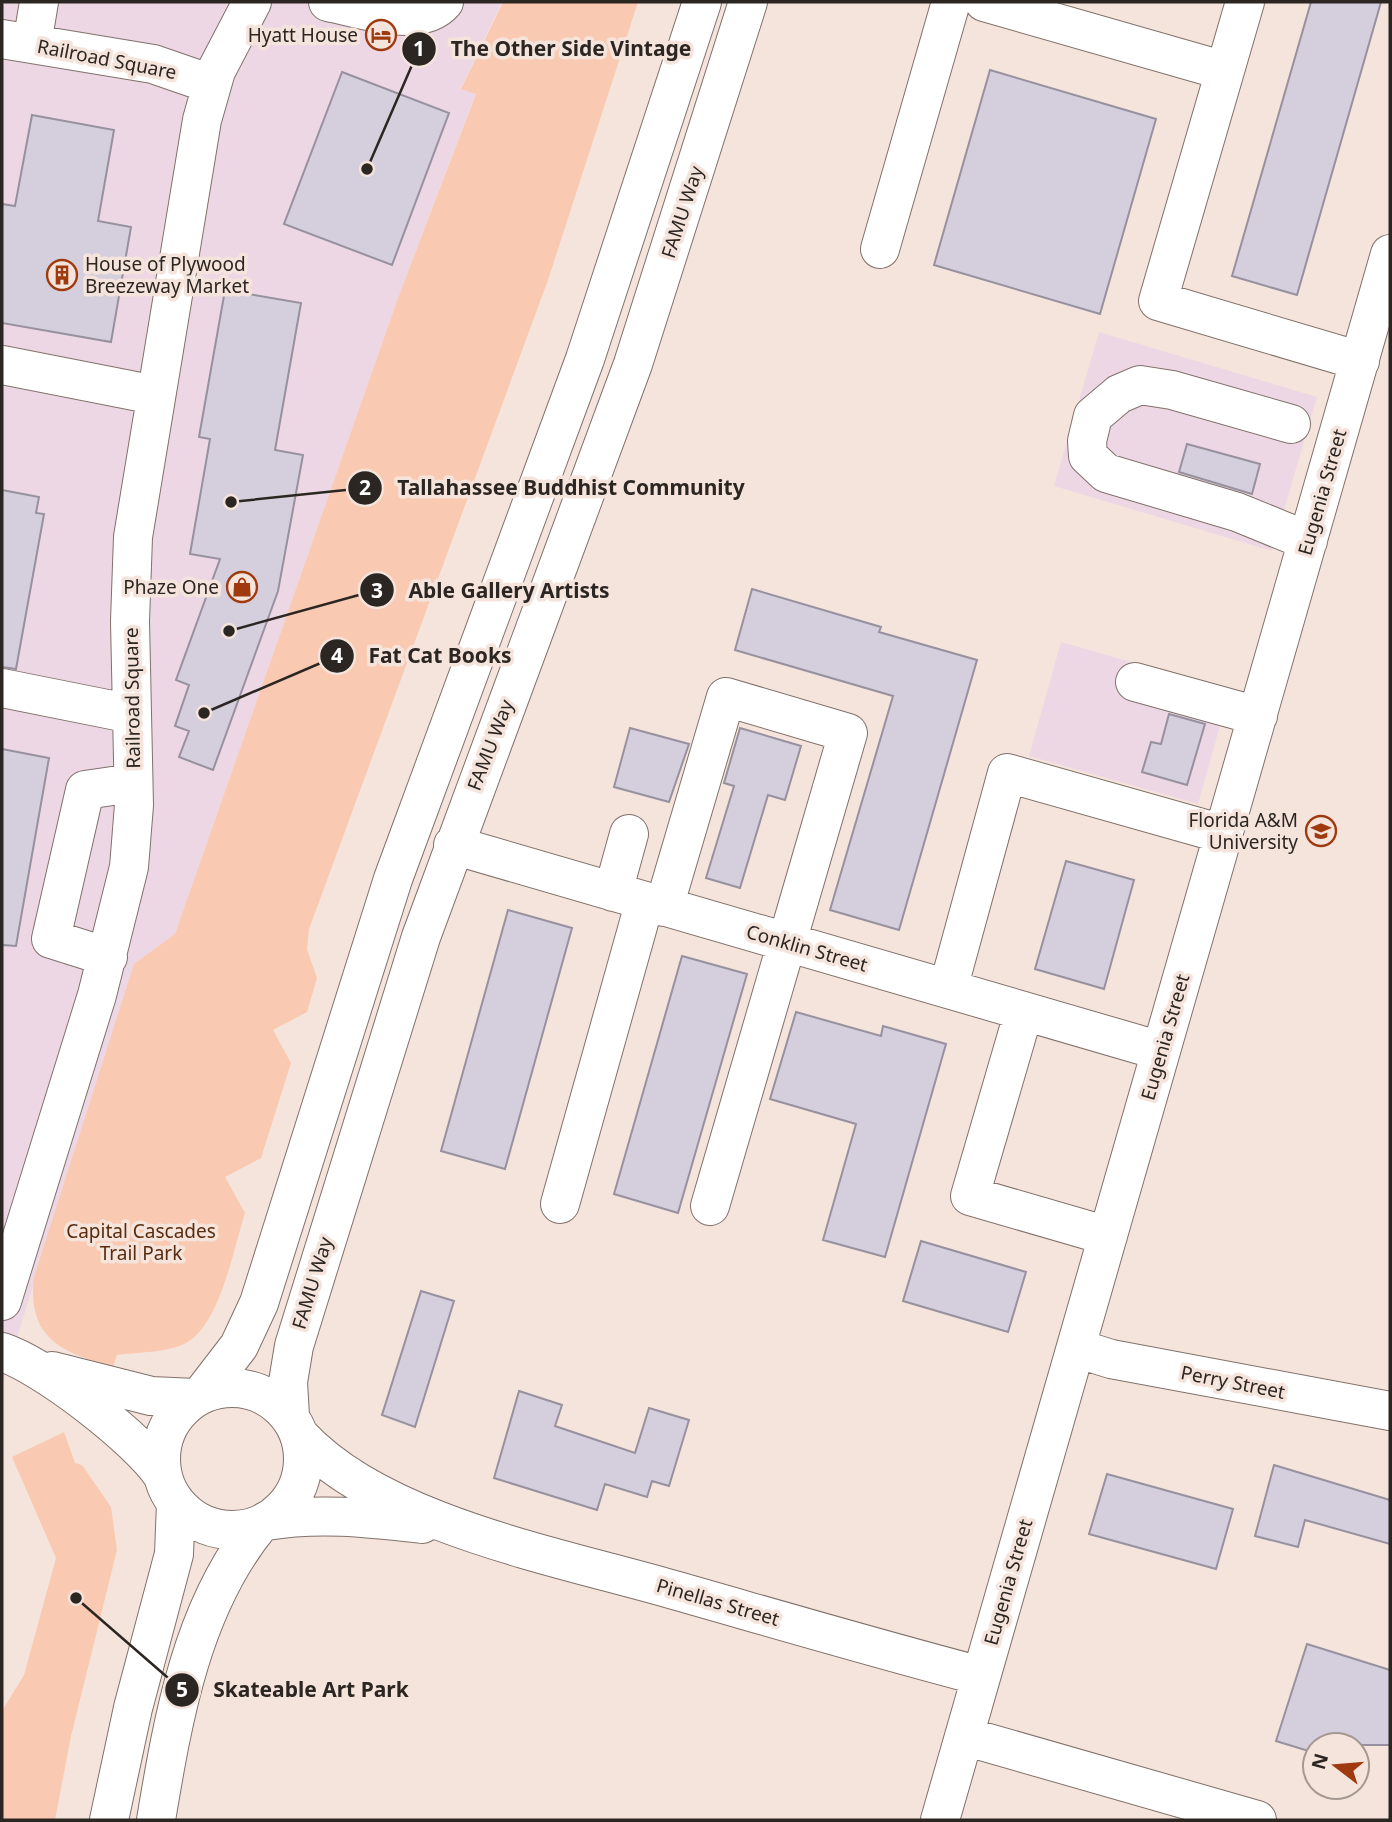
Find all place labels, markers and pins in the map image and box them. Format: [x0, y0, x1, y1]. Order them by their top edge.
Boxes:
hotel icon: Hyatt House [364, 18, 398, 52]
place label: Hyatt House [248, 22, 358, 48]
callout: The Other Side Vintage [402, 28, 706, 70]
place label: House of Plywood Breezeway Market [85, 251, 249, 299]
building icon: House of Plywood Breezeway Market [45, 258, 79, 292]
callout: Tallahassee Buddhist Community [348, 467, 758, 509]
callout: Able Gallery Artists [360, 569, 624, 611]
shop icon: Phaze One [225, 570, 259, 604]
place label: Phaze One [123, 574, 219, 600]
callout: Fat Cat Books [319, 635, 525, 677]
place label: Florida A&M University [1188, 807, 1298, 855]
school or university icon: Florida A&M University [1304, 814, 1338, 848]
callout: Skateable Art Park [164, 1669, 423, 1711]

